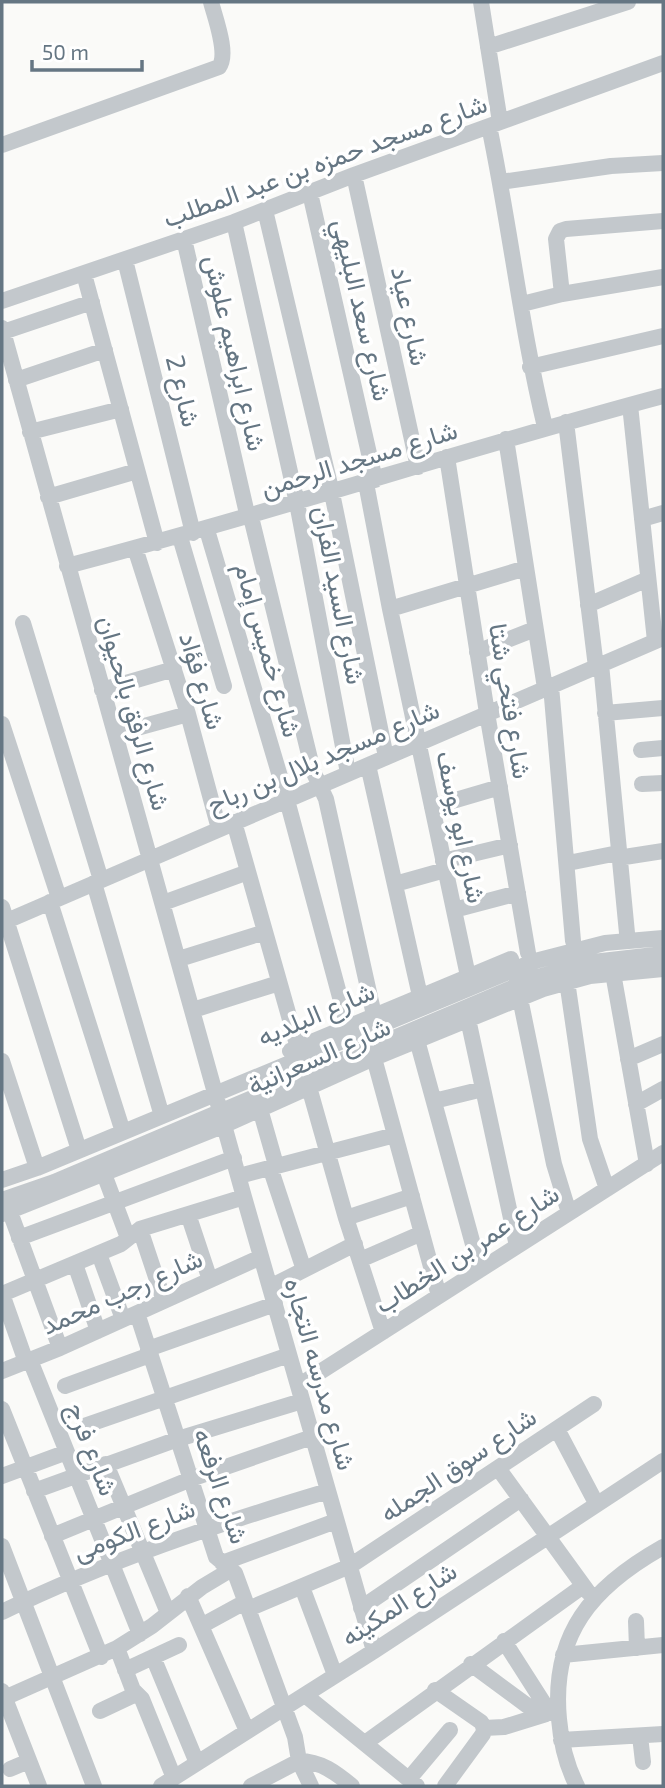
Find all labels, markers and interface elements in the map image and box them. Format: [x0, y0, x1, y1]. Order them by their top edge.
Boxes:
scale bar [32, 28, 142, 72]
text: 50 m [42, 39, 89, 64]
street label: شارع مسجد حمزه بن عبد المطلب [158, 86, 492, 236]
street label: شارع سعد البليهي [321, 216, 399, 405]
street label: شارع ابراهيم علوش [195, 252, 274, 454]
street label: شارع عياد [382, 263, 437, 369]
street label: شارع 2 [157, 352, 208, 431]
street label: شارع مسجد الرحمن [257, 413, 462, 506]
street label: شارع السيد الفران [304, 503, 373, 687]
street label: شارع خميس إمام [226, 559, 309, 741]
street label: شارع الرفق بالحيوان [89, 612, 178, 815]
street label: شارع فتحي شتا [477, 621, 539, 782]
street label: شارع فؤاد [170, 628, 233, 734]
street label: شارع مسجد بلال بن رباح [202, 693, 445, 822]
street label: شارع ابو يوسف [427, 748, 494, 906]
street label: شارع البلديه [252, 974, 380, 1055]
street label: شارع السعرانية [242, 1009, 396, 1104]
street label: شارع عمر بن الخطاب [368, 1177, 566, 1322]
street label: شارع رجب محمد [36, 1241, 208, 1344]
street label: شارع مدرسه التجاره [275, 1274, 364, 1475]
street label: شارع فرج [58, 1397, 125, 1501]
street label: شارع سوق الجمله [373, 1400, 543, 1531]
street label: شارع الرفعه [184, 1424, 257, 1549]
street label: شارع الكومى [68, 1491, 200, 1570]
street label: شارع المكينه [335, 1554, 464, 1655]

